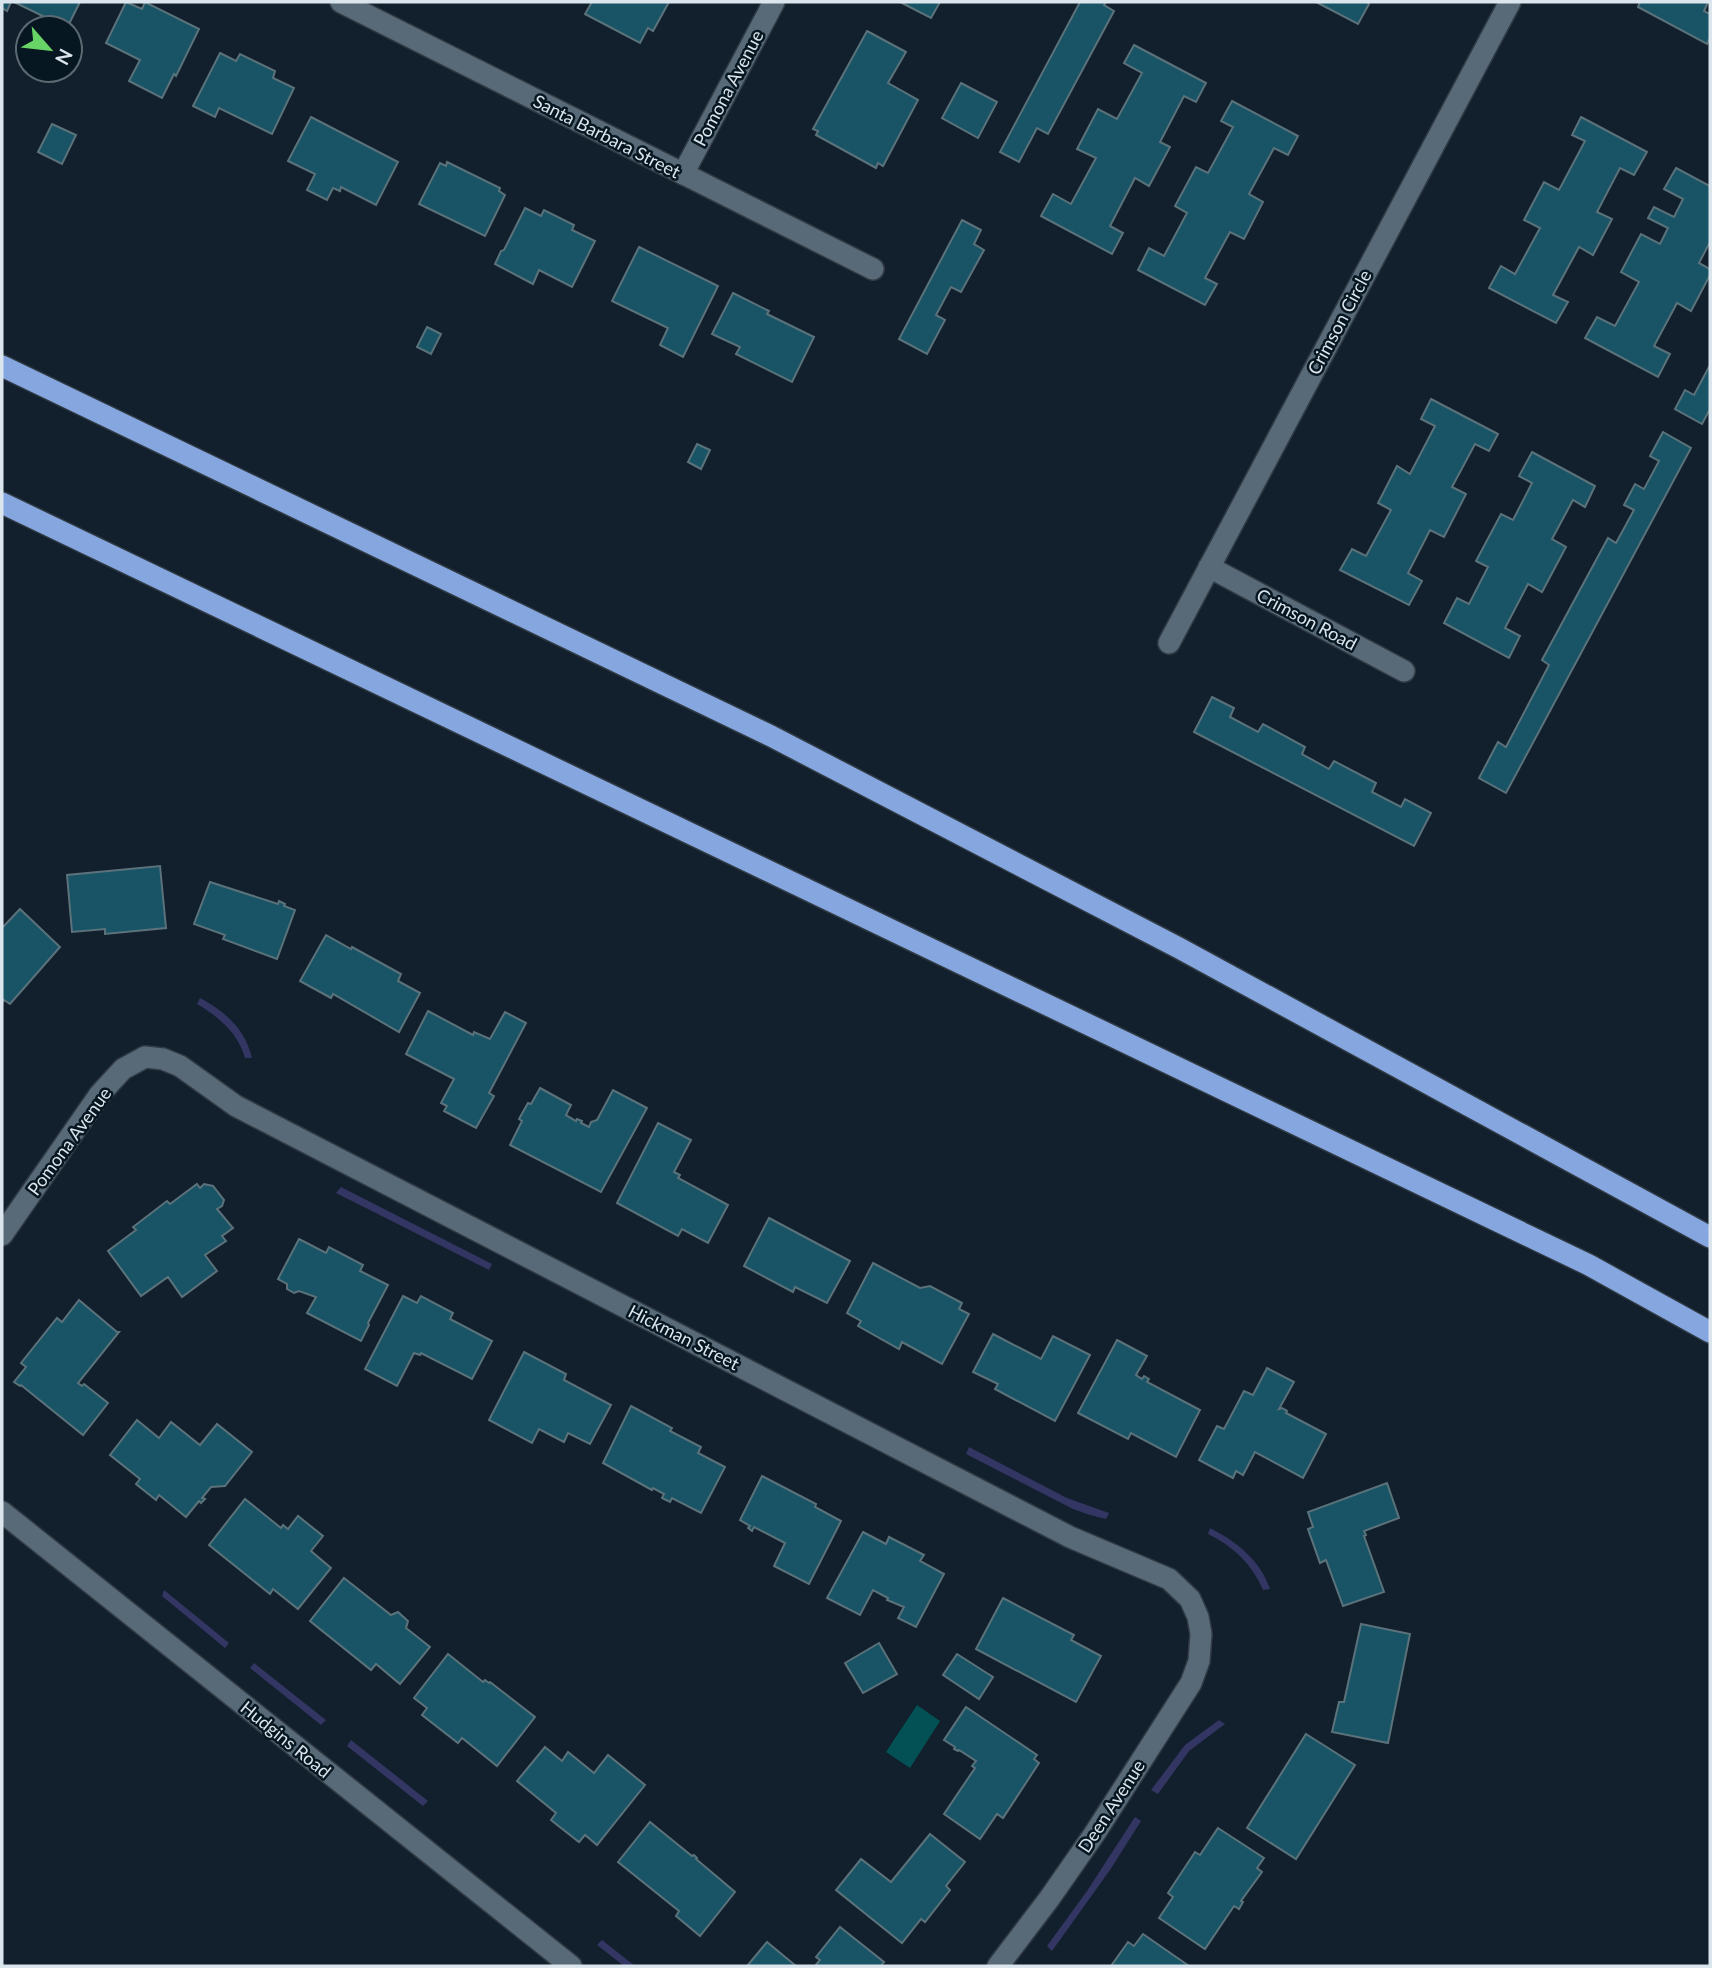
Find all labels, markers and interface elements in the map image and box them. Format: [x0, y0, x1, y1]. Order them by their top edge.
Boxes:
north arrow [14, 14, 84, 84]
street label: Pomona Avenue [688, 26, 768, 150]
text: N [51, 45, 78, 69]
street label: Santa Barbara Street [530, 89, 685, 183]
street label: Crimson Circle [1302, 266, 1376, 378]
street label: Crimson Road [1253, 583, 1361, 655]
street label: Pomona Avenue [22, 1083, 116, 1199]
street label: Hickman Street [625, 1300, 744, 1375]
street label: Hudgins Road [236, 1696, 336, 1782]
street label: Deen Avenue [1073, 1755, 1149, 1857]

